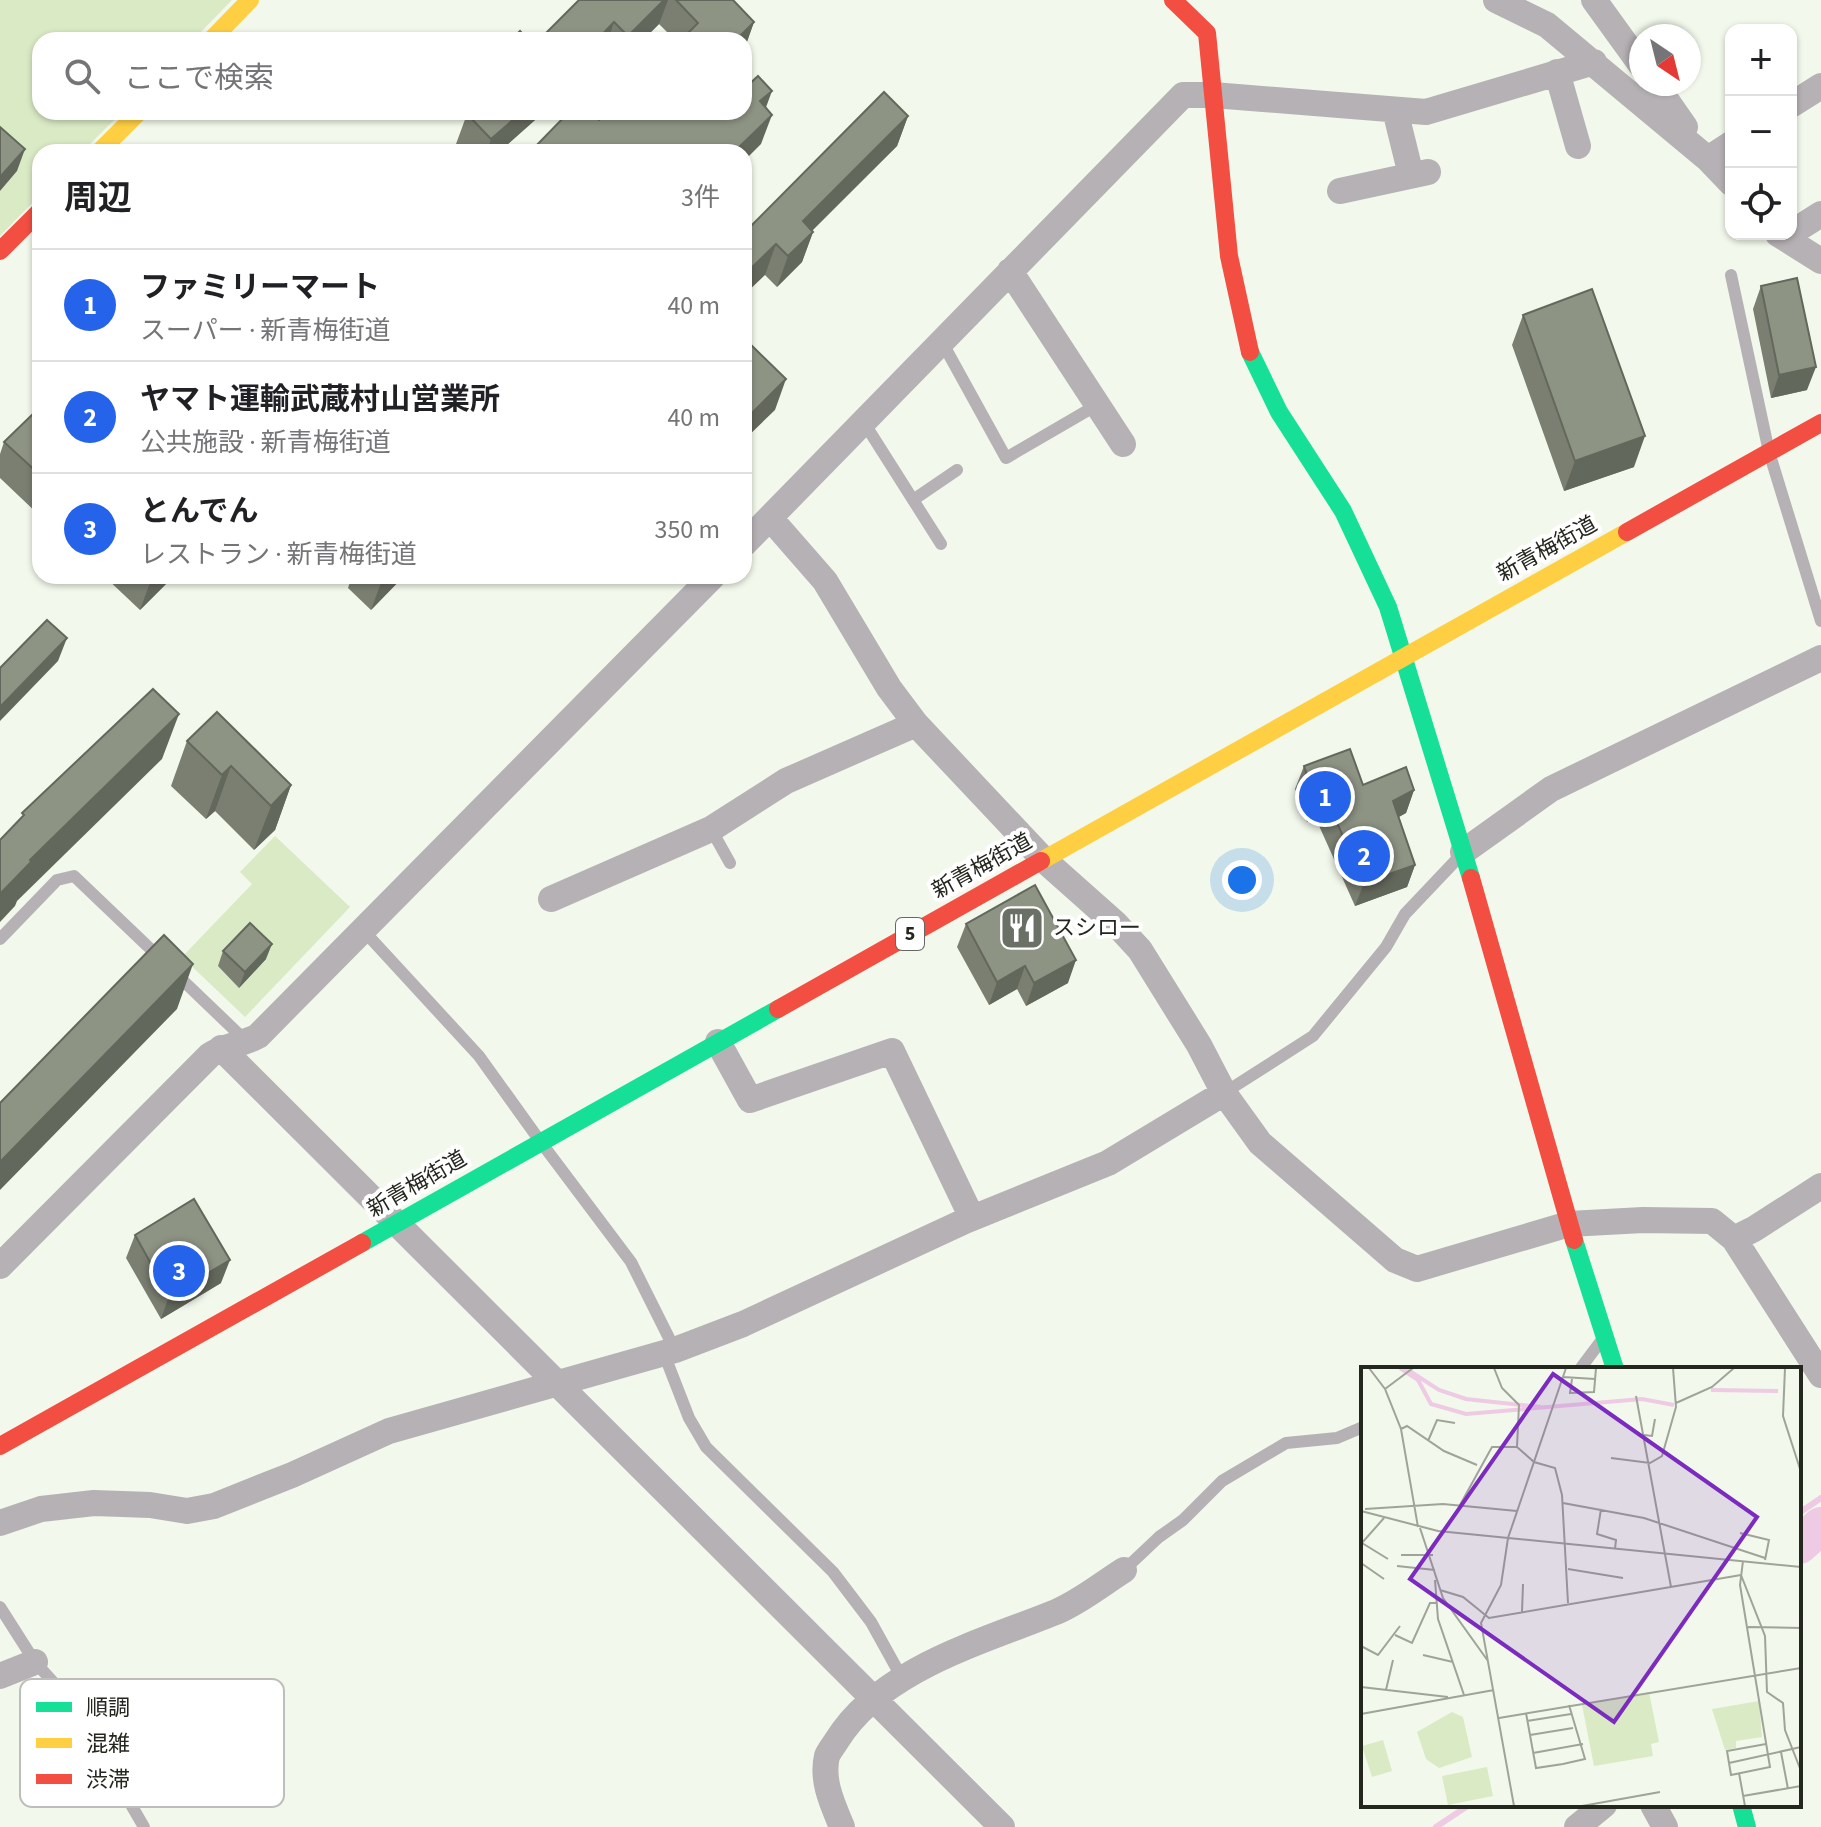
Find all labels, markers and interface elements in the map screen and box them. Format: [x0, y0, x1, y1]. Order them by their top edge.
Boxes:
north arrow [1629, 24, 1701, 96]
map controls [1725, 24, 1797, 240]
button: + [1725, 24, 1797, 96]
search box [32, 32, 752, 120]
icon: search [60, 54, 104, 98]
text: ここで検索 [124, 57, 274, 100]
button: − [1725, 96, 1797, 168]
button: locate [1725, 168, 1797, 240]
text: 周辺 [64, 174, 132, 223]
text: 3件 [681, 179, 720, 216]
text: ファミリーマート [140, 266, 380, 309]
text: 1 [83, 287, 97, 324]
text: 40 m [667, 287, 720, 324]
text: スーパー · 新青梅街道 [140, 312, 391, 349]
text: ヤマト運輸武蔵村山営業所 [140, 378, 500, 421]
text: 2 [83, 399, 97, 436]
text: 40 m [667, 399, 720, 436]
text: 公共施設 · 新青梅街道 [140, 424, 391, 461]
text: とんでん [140, 490, 259, 533]
street label: 新青梅街道 [1491, 508, 1603, 590]
text: 3 [83, 511, 97, 548]
text: 350 m [654, 511, 720, 548]
text: レストラン · 新青梅街道 [140, 536, 417, 573]
pin: 1 [1299, 767, 1351, 827]
street label: 新青梅街道 [926, 825, 1038, 907]
pin: 2 [1338, 826, 1390, 886]
your location [1222, 860, 1262, 900]
restaurant icon: スシロー [998, 904, 1046, 952]
place label: スシロー [1053, 912, 1141, 944]
road number: 5 [896, 918, 924, 950]
street label: 新青梅街道 [361, 1143, 473, 1225]
pin: 3 [153, 1241, 205, 1301]
inset map [1361, 1367, 1801, 1807]
legend [20, 1679, 284, 1807]
text: 順調 [86, 1692, 130, 1724]
text: 混雑 [86, 1728, 130, 1760]
text: 渋滞 [86, 1764, 130, 1796]

